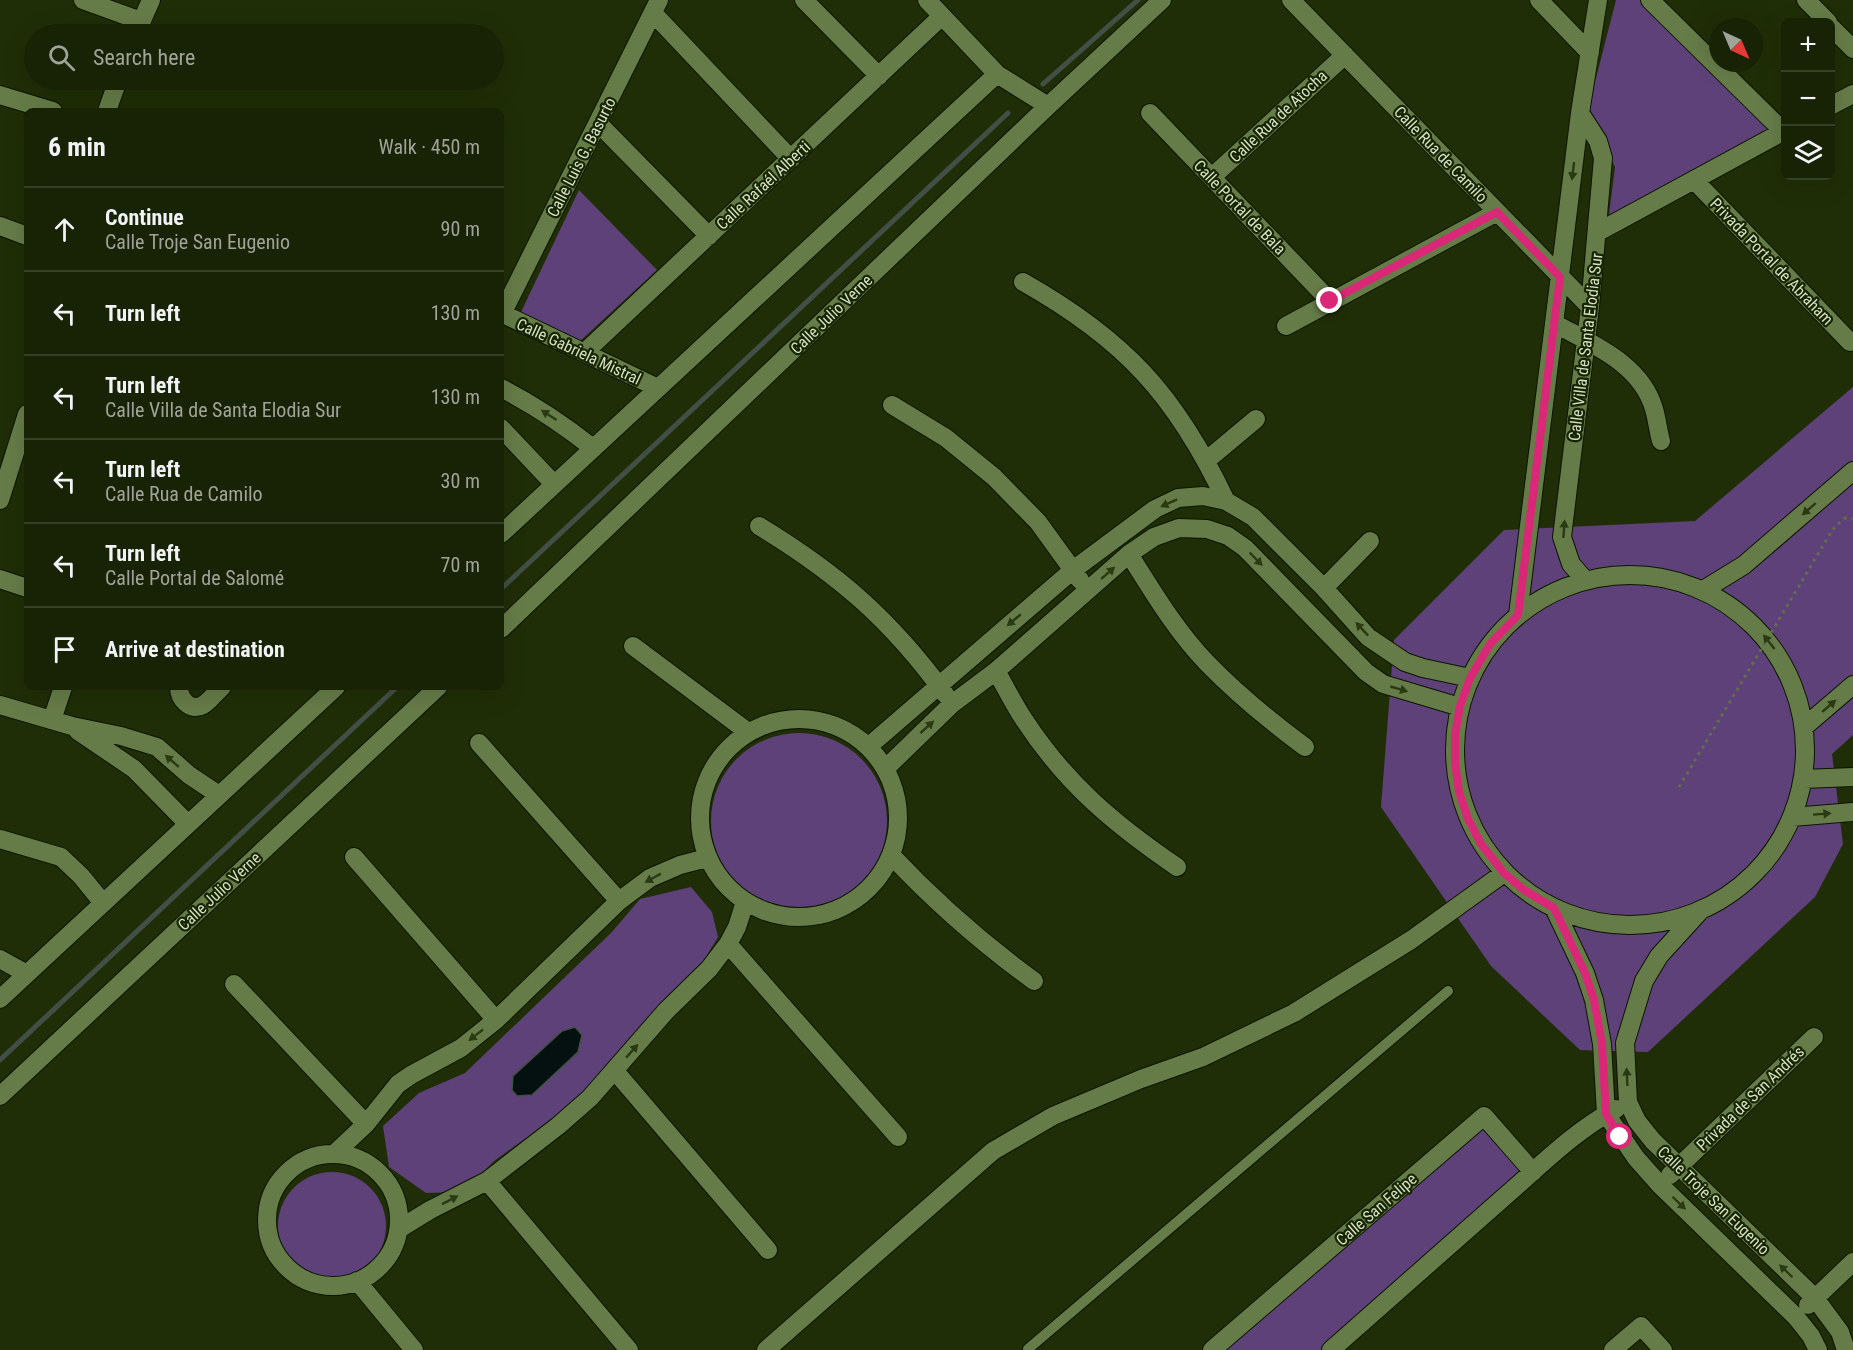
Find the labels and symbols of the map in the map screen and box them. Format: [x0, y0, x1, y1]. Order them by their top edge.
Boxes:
north arrow [1709, 18, 1763, 72]
street label: Calle Rua de Atocha [1226, 66, 1331, 166]
street label: Calle Luis G. Basurto [543, 94, 620, 220]
street label: Calle Rua de Camilo [1390, 102, 1491, 206]
street label: Calle Rafaél Alberti [713, 137, 814, 234]
street label: Calle Portal de Bala [1190, 156, 1290, 259]
one-way arrow [1568, 162, 1577, 181]
street label: Privada Portal de Abraham [1706, 194, 1837, 329]
street label: Calle Villa de Santa Elodia Sur [1565, 252, 1606, 442]
street label: Calle Julio Verne [787, 271, 876, 358]
route end [1316, 287, 1342, 313]
street label: Calle Gabriela Mistral [514, 314, 644, 389]
one-way arrow [541, 410, 557, 421]
one-way arrow [1160, 498, 1177, 507]
one-way arrow [1802, 502, 1817, 515]
one-way arrow [1559, 519, 1569, 538]
one-way arrow [1248, 551, 1262, 565]
one-way arrow [1100, 567, 1115, 580]
one-way arrow [1006, 614, 1022, 627]
one-way arrow [1355, 623, 1369, 637]
one-way arrow [1762, 634, 1775, 650]
one-way arrow [1390, 685, 1408, 694]
one-way arrow [1821, 699, 1837, 712]
one-way arrow [920, 720, 935, 734]
one-way arrow [165, 755, 180, 768]
one-way arrow [1813, 810, 1832, 819]
street label: Calle Julio Verne [174, 848, 265, 934]
one-way arrow [644, 873, 661, 883]
one-way arrow [469, 1029, 484, 1041]
street label: Privada de San Andrés [1693, 1042, 1808, 1155]
one-way arrow [625, 1044, 638, 1059]
one-way arrow [1622, 1067, 1631, 1086]
route start [1606, 1123, 1632, 1149]
street label: Calle Troje San Eugenio [1654, 1142, 1773, 1259]
street label: Calle San Felipe [1332, 1169, 1420, 1249]
one-way arrow [441, 1196, 458, 1205]
one-way arrow [1672, 1196, 1686, 1210]
one-way arrow [1779, 1264, 1794, 1278]

